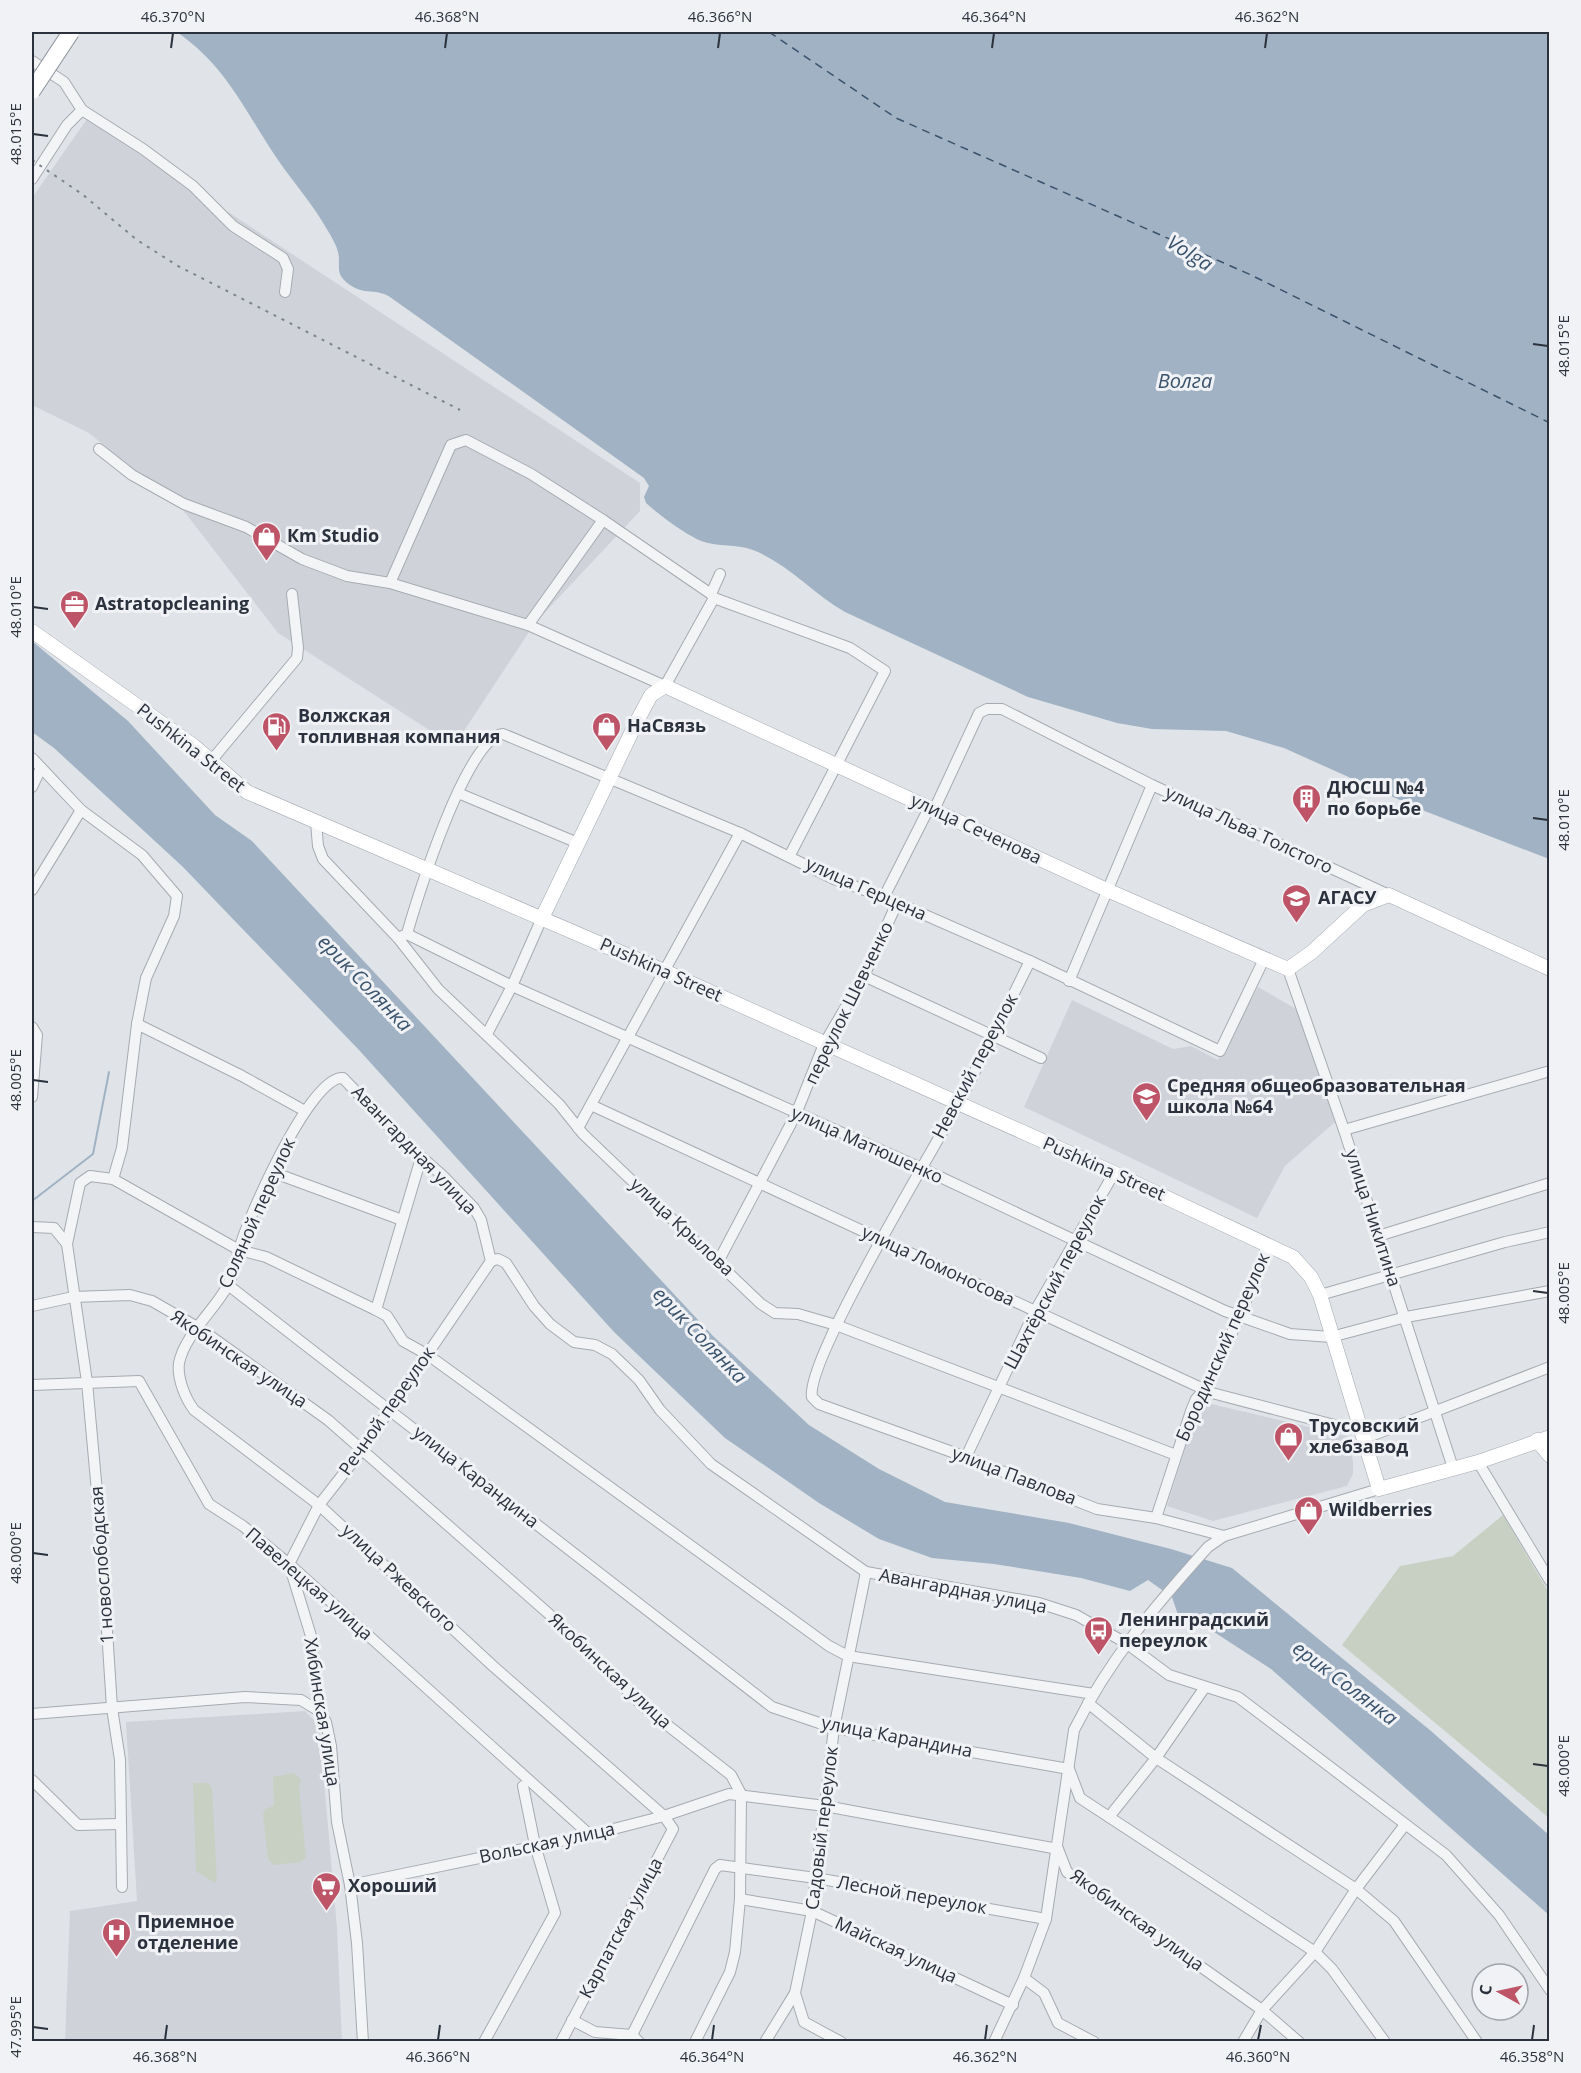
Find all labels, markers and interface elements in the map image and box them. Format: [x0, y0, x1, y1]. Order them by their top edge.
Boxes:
text: 46.370°N [141, 6, 205, 26]
text: 46.368°N [415, 6, 479, 26]
text: 46.366°N [688, 6, 752, 26]
text: 46.364°N [962, 6, 1026, 26]
text: 46.362°N [1235, 6, 1299, 26]
text: 48.015°E [5, 103, 25, 165]
water label: Volga [1162, 228, 1218, 277]
text: 48.015°E [1553, 315, 1573, 377]
water label: Волга [1158, 367, 1212, 394]
shop icon: Кm Studio [250, 520, 282, 562]
place label: Кm Studio [287, 523, 379, 547]
text: 48.010°E [5, 576, 25, 638]
office icon: Astratopcleaning [58, 588, 90, 630]
place label: Astratopcleaning [95, 591, 249, 615]
street label: Pushkina Street [132, 697, 251, 797]
place label: Волжская топливная компания [298, 703, 501, 748]
fuel station icon: Волжская топливная компания [261, 710, 293, 752]
shop icon: НаСвязь [590, 710, 622, 752]
place label: НаСвязь [627, 713, 706, 737]
place label: ДЮСШ №4 по борьбе [1327, 775, 1424, 820]
street label: улица Льва Толстого [1162, 780, 1337, 879]
building icon: ДЮСШ №4 по борьбе [1290, 782, 1322, 824]
street label: улица Сеченова [907, 787, 1046, 869]
text: 48.010°E [1553, 789, 1573, 851]
street label: улица Герцена [802, 851, 931, 925]
school or university icon: АГАСУ [1281, 882, 1313, 924]
place label: АГАСУ [1318, 885, 1376, 909]
street label: переулок Шевченко [798, 917, 898, 1088]
water label: ерик Солянка [312, 928, 418, 1037]
street label: Pushkina Street [596, 931, 726, 1007]
street label: Невский переулок [926, 988, 1023, 1142]
text: 48.005°E [5, 1049, 25, 1111]
place label: Средняя общеобразовательная школа №64 [1167, 1073, 1466, 1118]
street label: Авангардная улица [347, 1080, 483, 1219]
school or university icon: Средняя общеобразовательная школа №64 [1130, 1080, 1162, 1122]
street label: улица Матюшенко [788, 1100, 947, 1188]
street label: Pushkina Street [1039, 1130, 1169, 1206]
street label: Соляной переулок [212, 1133, 300, 1292]
street label: улица Никитина [1340, 1146, 1408, 1290]
street label: улица Крылова [625, 1172, 740, 1281]
street label: Шахтёрский переулок [998, 1189, 1111, 1373]
street label: улица Ломоносова [858, 1219, 1019, 1311]
street label: Бородинский переулок [1170, 1248, 1275, 1445]
text: 48.005°E [1553, 1262, 1573, 1324]
water label: ерик Солянка [647, 1280, 753, 1389]
street label: Якобинская улица [167, 1304, 312, 1413]
street label: Речной переулок [333, 1341, 440, 1480]
place label: Трусовский хлебзавод [1309, 1413, 1419, 1458]
street label: улица Карандина [409, 1420, 544, 1533]
shop icon: Трусовский хлебзавод [1272, 1420, 1304, 1462]
street label: улица Павлова [949, 1440, 1080, 1510]
street label: 1 новослободская [84, 1485, 118, 1645]
shop icon: Wildberries [1292, 1494, 1324, 1536]
place label: Wildberries [1329, 1497, 1432, 1521]
street label: улица Ржевского [337, 1518, 462, 1637]
street label: Павелецкая улица [241, 1521, 378, 1645]
text: 48.000°E [5, 1522, 25, 1584]
street label: Авангардная улица [877, 1562, 1049, 1618]
street label: Якобинская улица [544, 1607, 677, 1733]
place label: Ленинградский переулок [1119, 1607, 1269, 1652]
bus stop icon: Ленинградский переулок [1082, 1614, 1114, 1656]
water label: ерик Солянка [1287, 1634, 1403, 1731]
street label: Хибинская улица [299, 1636, 347, 1788]
street label: улица Карандина [820, 1710, 975, 1762]
text: 48.000°E [1553, 1735, 1573, 1797]
street label: Садовый переулок [799, 1744, 843, 1911]
street label: Вольская улица [477, 1816, 617, 1868]
street label: Карпатская улица [573, 1853, 667, 2002]
street label: Якобинская улица [1066, 1863, 1209, 1976]
street label: Лесной переулок [835, 1869, 990, 1919]
supermarket icon: Хороший [311, 1870, 343, 1912]
place label: Хороший [348, 1873, 437, 1897]
place label: Приемное отделение [137, 1909, 238, 1954]
street label: Майская улица [831, 1910, 961, 1988]
hospital icon: Приемное отделение [100, 1916, 132, 1958]
north arrow [1470, 1962, 1530, 2022]
text: С [1474, 1983, 1497, 1996]
text: 47.995°E [5, 1996, 25, 2058]
text: 46.368°N [133, 2046, 197, 2066]
text: 46.366°N [406, 2046, 470, 2066]
text: 46.364°N [680, 2046, 744, 2066]
text: 46.362°N [953, 2046, 1017, 2066]
text: 46.360°N [1226, 2046, 1290, 2066]
text: 46.358°N [1500, 2046, 1564, 2066]

